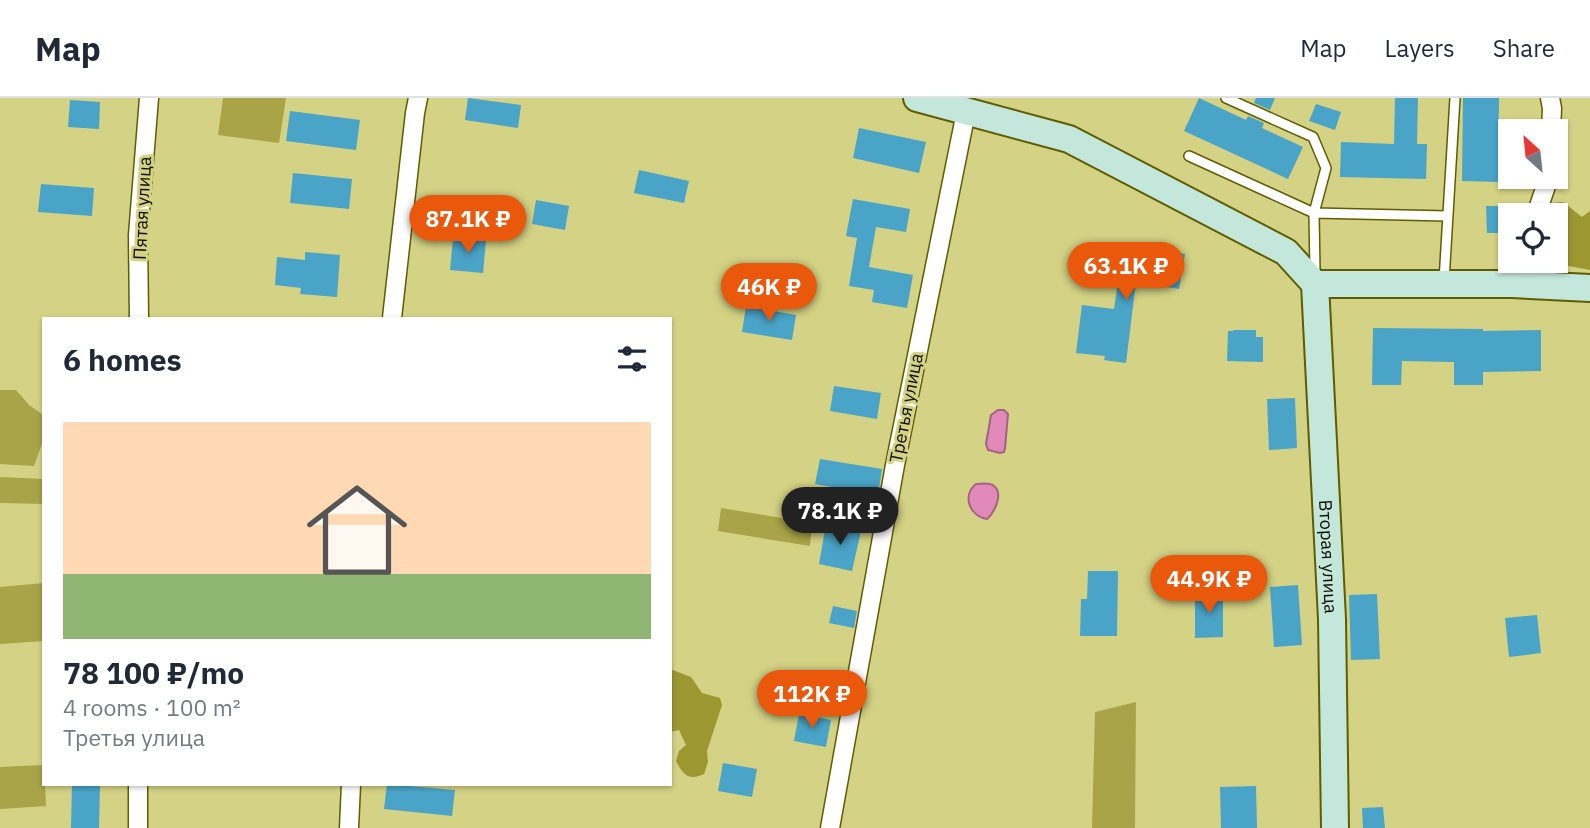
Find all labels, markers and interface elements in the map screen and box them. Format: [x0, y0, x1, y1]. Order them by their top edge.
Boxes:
text: Map [35, 27, 101, 70]
text: Map [1300, 32, 1347, 64]
text: Layers [1385, 32, 1455, 64]
text: Share [1493, 32, 1555, 64]
north arrow [1498, 119, 1568, 189]
map controls [1498, 119, 1568, 273]
street label: Пятая улица [128, 155, 156, 260]
pin: 87.1K ₽ [403, 195, 533, 255]
text: 87.1K ₽ [425, 203, 511, 233]
button: locate [1498, 203, 1568, 273]
pin: 63.1K ₽ [1061, 242, 1191, 302]
text: 63.1K ₽ [1083, 250, 1169, 280]
pin: 46K ₽ [720, 264, 818, 323]
text: 46K ₽ [737, 271, 801, 301]
text: 6 homes [63, 340, 182, 379]
icon: filters [613, 340, 651, 378]
street label: Третья улица [884, 351, 928, 465]
icon: home [294, 467, 420, 593]
pin: 78.1K ₽ [775, 488, 905, 547]
text: 78.1K ₽ [797, 495, 883, 525]
street label: Вторая улица [1314, 499, 1343, 615]
pin: 44.9K ₽ [1144, 556, 1274, 615]
text: 44.9K ₽ [1166, 563, 1252, 593]
text: 78 100 ₽/mo [63, 653, 244, 692]
pin: 112K ₽ [755, 670, 869, 730]
text: 112K ₽ [773, 678, 851, 708]
text: 4 rooms · 100 m² [63, 692, 241, 722]
text: Третья улица [63, 722, 205, 752]

